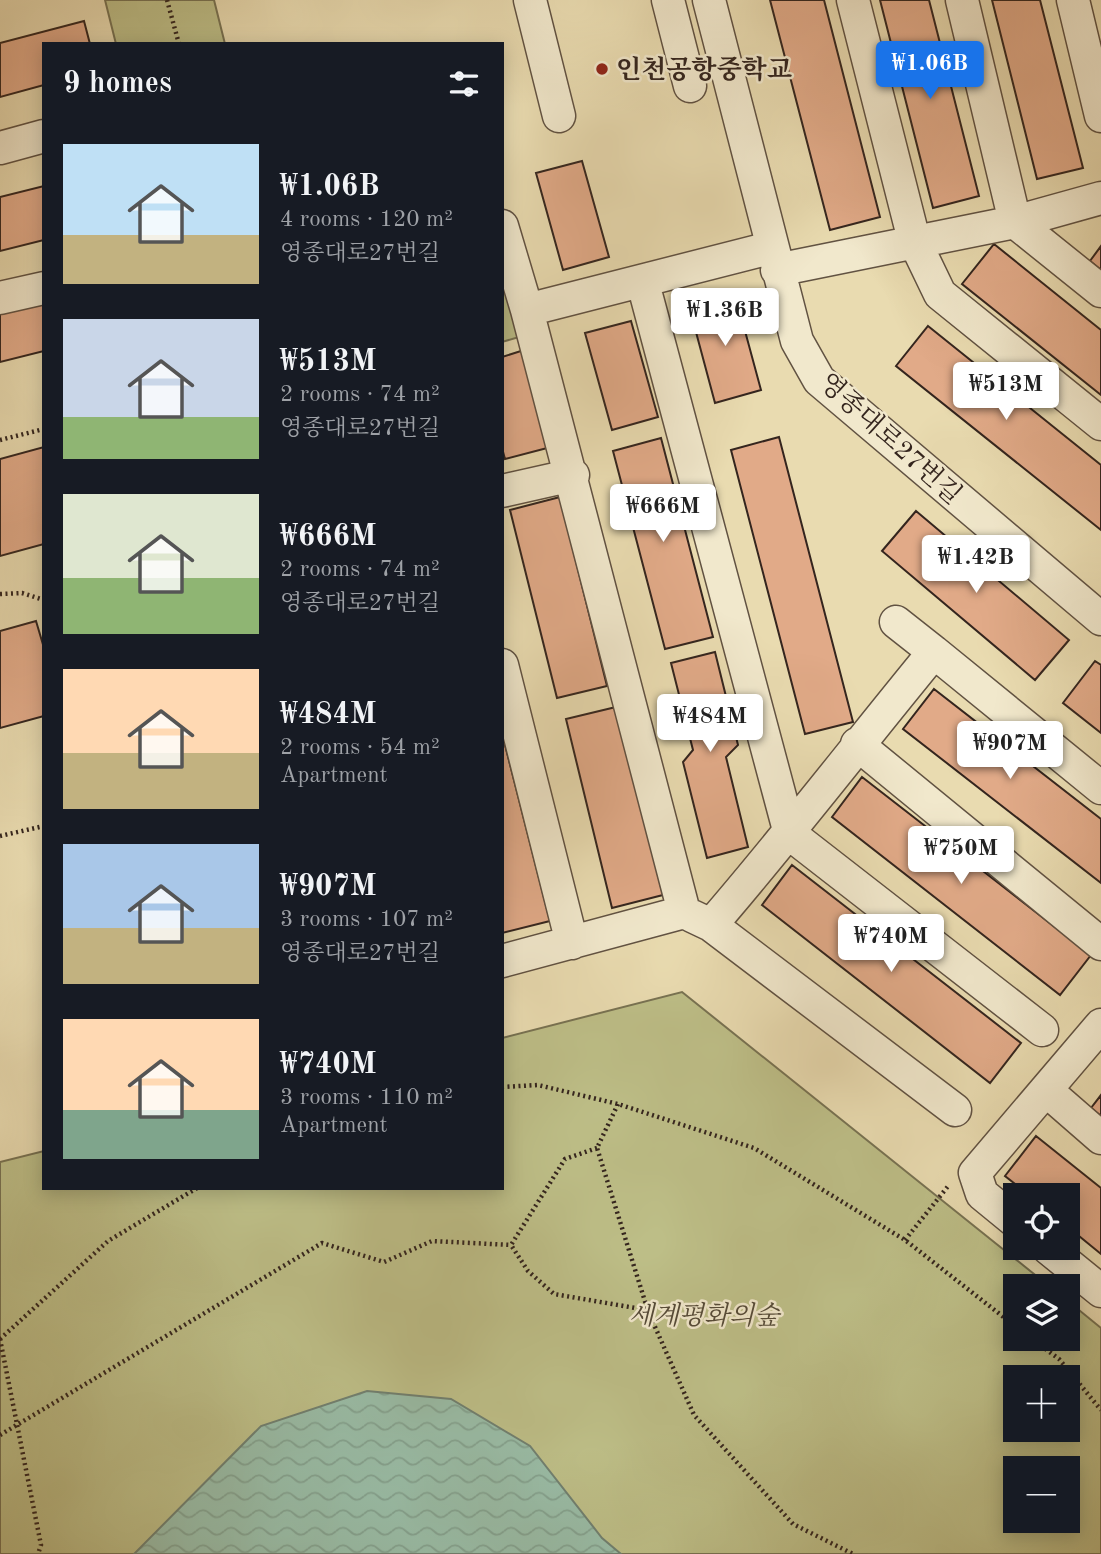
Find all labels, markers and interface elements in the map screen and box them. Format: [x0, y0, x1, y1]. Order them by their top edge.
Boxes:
pin: ₩1.06B [873, 42, 987, 101]
text: ₩1.06B [892, 52, 968, 75]
place label: 인천공항중학교 [616, 55, 792, 84]
marker: 인천공항중학교 [594, 61, 610, 77]
icon: filters [445, 65, 483, 103]
text: 9 homes [63, 69, 172, 99]
icon: home [119, 172, 203, 256]
text: ₩1.06B [280, 172, 380, 202]
text: 4 rooms · 120 m² [280, 208, 453, 231]
text: 영종대로27번길 [280, 242, 440, 265]
pin: ₩1.36B [668, 288, 782, 348]
text: ₩1.36B [687, 299, 763, 322]
icon: home [119, 347, 203, 431]
text: ₩513M [280, 347, 377, 377]
pin: ₩513M [957, 362, 1055, 422]
street label: 영종대로27번길 [814, 368, 967, 510]
text: ₩513M [969, 373, 1043, 396]
text: 2 rooms · 74 m² [280, 383, 440, 406]
text: 영종대로27번길 [280, 417, 440, 440]
pin: ₩666M [614, 484, 712, 544]
text: ₩666M [626, 495, 700, 518]
icon: home [119, 522, 203, 606]
text: ₩666M [280, 522, 377, 552]
pin: ₩1.42B [919, 536, 1033, 595]
text: ₩1.42B [938, 546, 1014, 569]
text: 2 rooms · 74 m² [280, 558, 440, 581]
text: 영종대로27번길 [280, 592, 440, 615]
pin: ₩484M [661, 694, 759, 754]
icon: home [119, 697, 203, 781]
text: ₩484M [280, 700, 377, 730]
text: ₩484M [673, 705, 747, 728]
pin: ₩907M [961, 722, 1059, 781]
text: ₩907M [973, 732, 1047, 755]
text: 2 rooms · 54 m² [280, 736, 440, 759]
text: Apartment [280, 764, 388, 787]
pin: ₩750M [912, 826, 1010, 886]
text: ₩750M [924, 837, 998, 860]
icon: home [119, 872, 203, 956]
text: ₩907M [280, 872, 377, 902]
text: 3 rooms · 107 m² [280, 908, 453, 931]
pin: ₩740M [842, 914, 940, 974]
text: ₩740M [854, 925, 928, 948]
text: 영종대로27번길 [280, 942, 440, 965]
icon: home [119, 1047, 203, 1131]
text: ₩740M [280, 1050, 377, 1080]
text: 3 rooms · 110 m² [280, 1086, 453, 1109]
text: Apartment [280, 1114, 388, 1137]
map controls [1003, 1183, 1080, 1533]
button: locate [1003, 1183, 1080, 1260]
button: layers [1003, 1274, 1080, 1351]
park label: 세계평화의숲 [629, 1301, 782, 1330]
button: + [1003, 1365, 1080, 1442]
button: − [1003, 1456, 1080, 1533]

